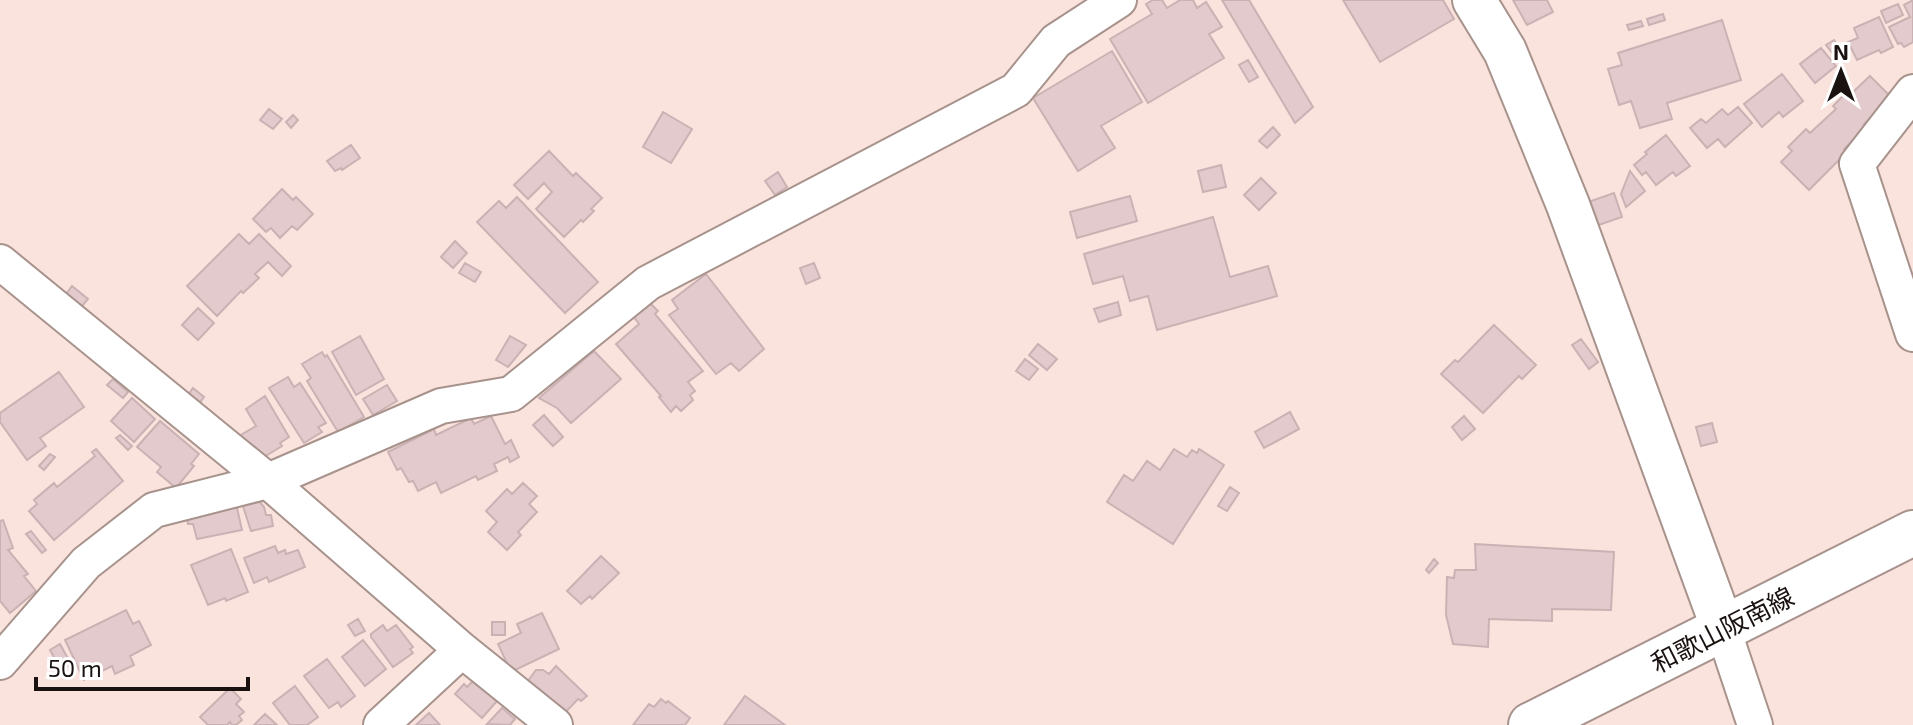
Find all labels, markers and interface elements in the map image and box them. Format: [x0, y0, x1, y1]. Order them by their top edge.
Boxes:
north arrow [1801, 32, 1881, 112]
text: N [1833, 38, 1849, 64]
street label: 和歌山阪南線 [1645, 580, 1799, 678]
scale bar [36, 641, 248, 691]
text: 50 m [48, 653, 102, 682]

